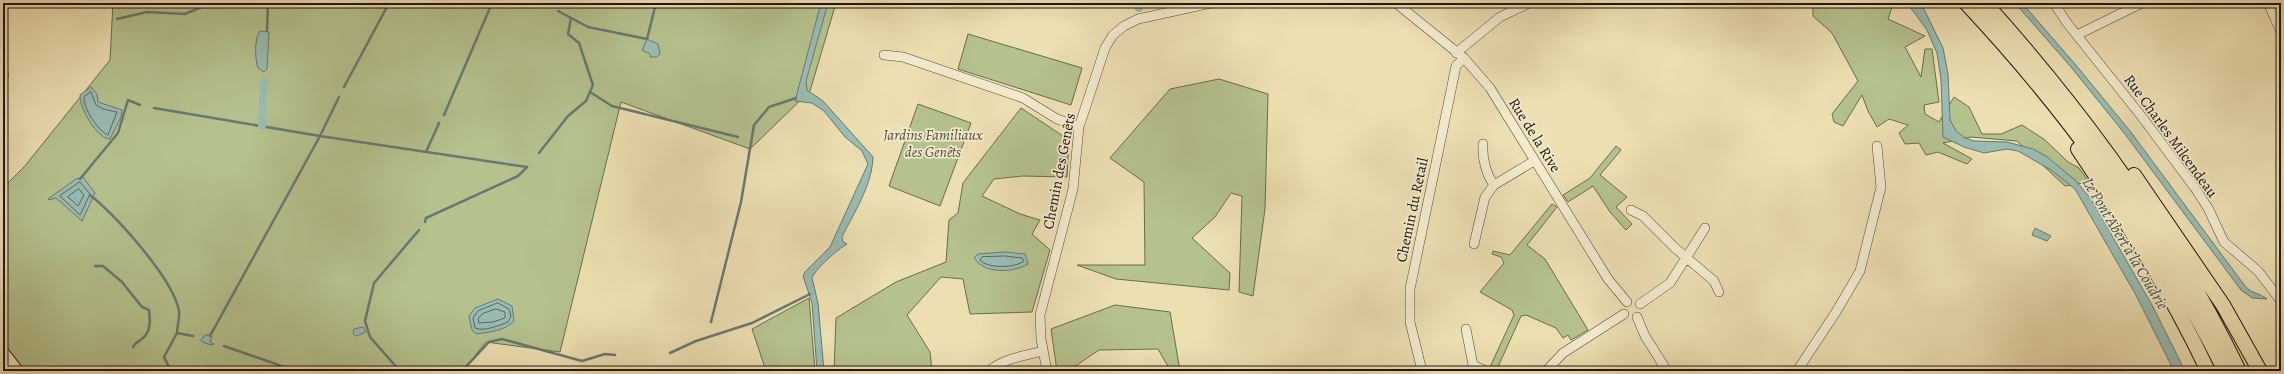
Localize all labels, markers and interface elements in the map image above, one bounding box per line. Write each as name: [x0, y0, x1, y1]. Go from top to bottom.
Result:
street label: Rue Charles Milcendeau: [2120, 70, 2223, 202]
street label: Rue de la Rive: [1504, 94, 1566, 176]
street label: Chemin des Genêts: [1038, 111, 1080, 231]
park label: Jardins Familiaux des Genêts: [882, 125, 984, 162]
street label: Chemin du Retail: [1391, 156, 1433, 264]
water label: Le Pont Abert à la Coudrie: [2077, 173, 2174, 314]

